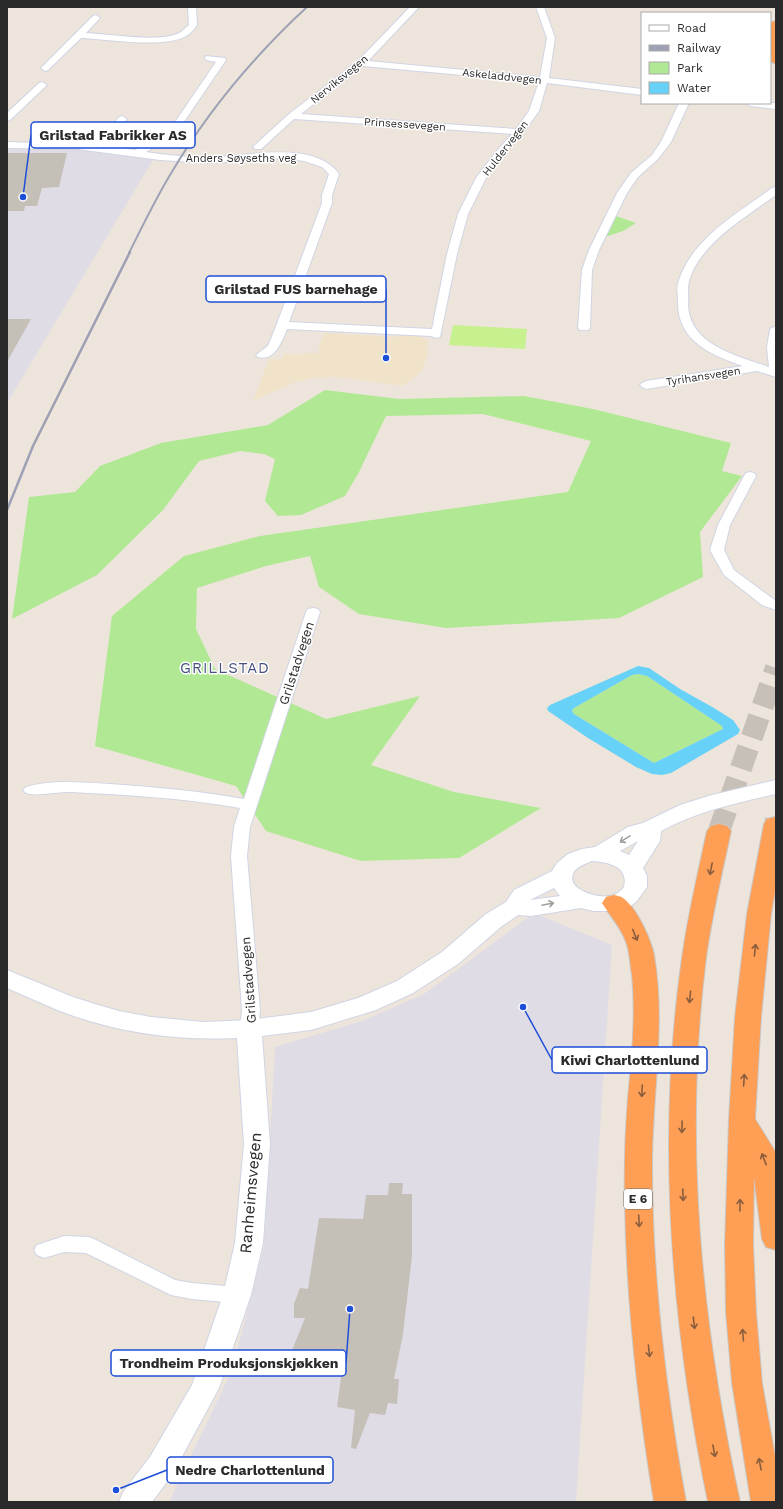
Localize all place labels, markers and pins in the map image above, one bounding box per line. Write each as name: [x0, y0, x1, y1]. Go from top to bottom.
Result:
callout: Grilstad Fabrikker AS: [31, 122, 195, 148]
callout: Grilstad FUS barnehage: [206, 276, 386, 302]
callout: Kiwi Charlottenlund: [552, 1047, 707, 1073]
callout: Trondheim Produksjonskjøkken: [111, 1350, 346, 1376]
callout: Nedre Charlottenlund: [167, 1457, 333, 1483]

